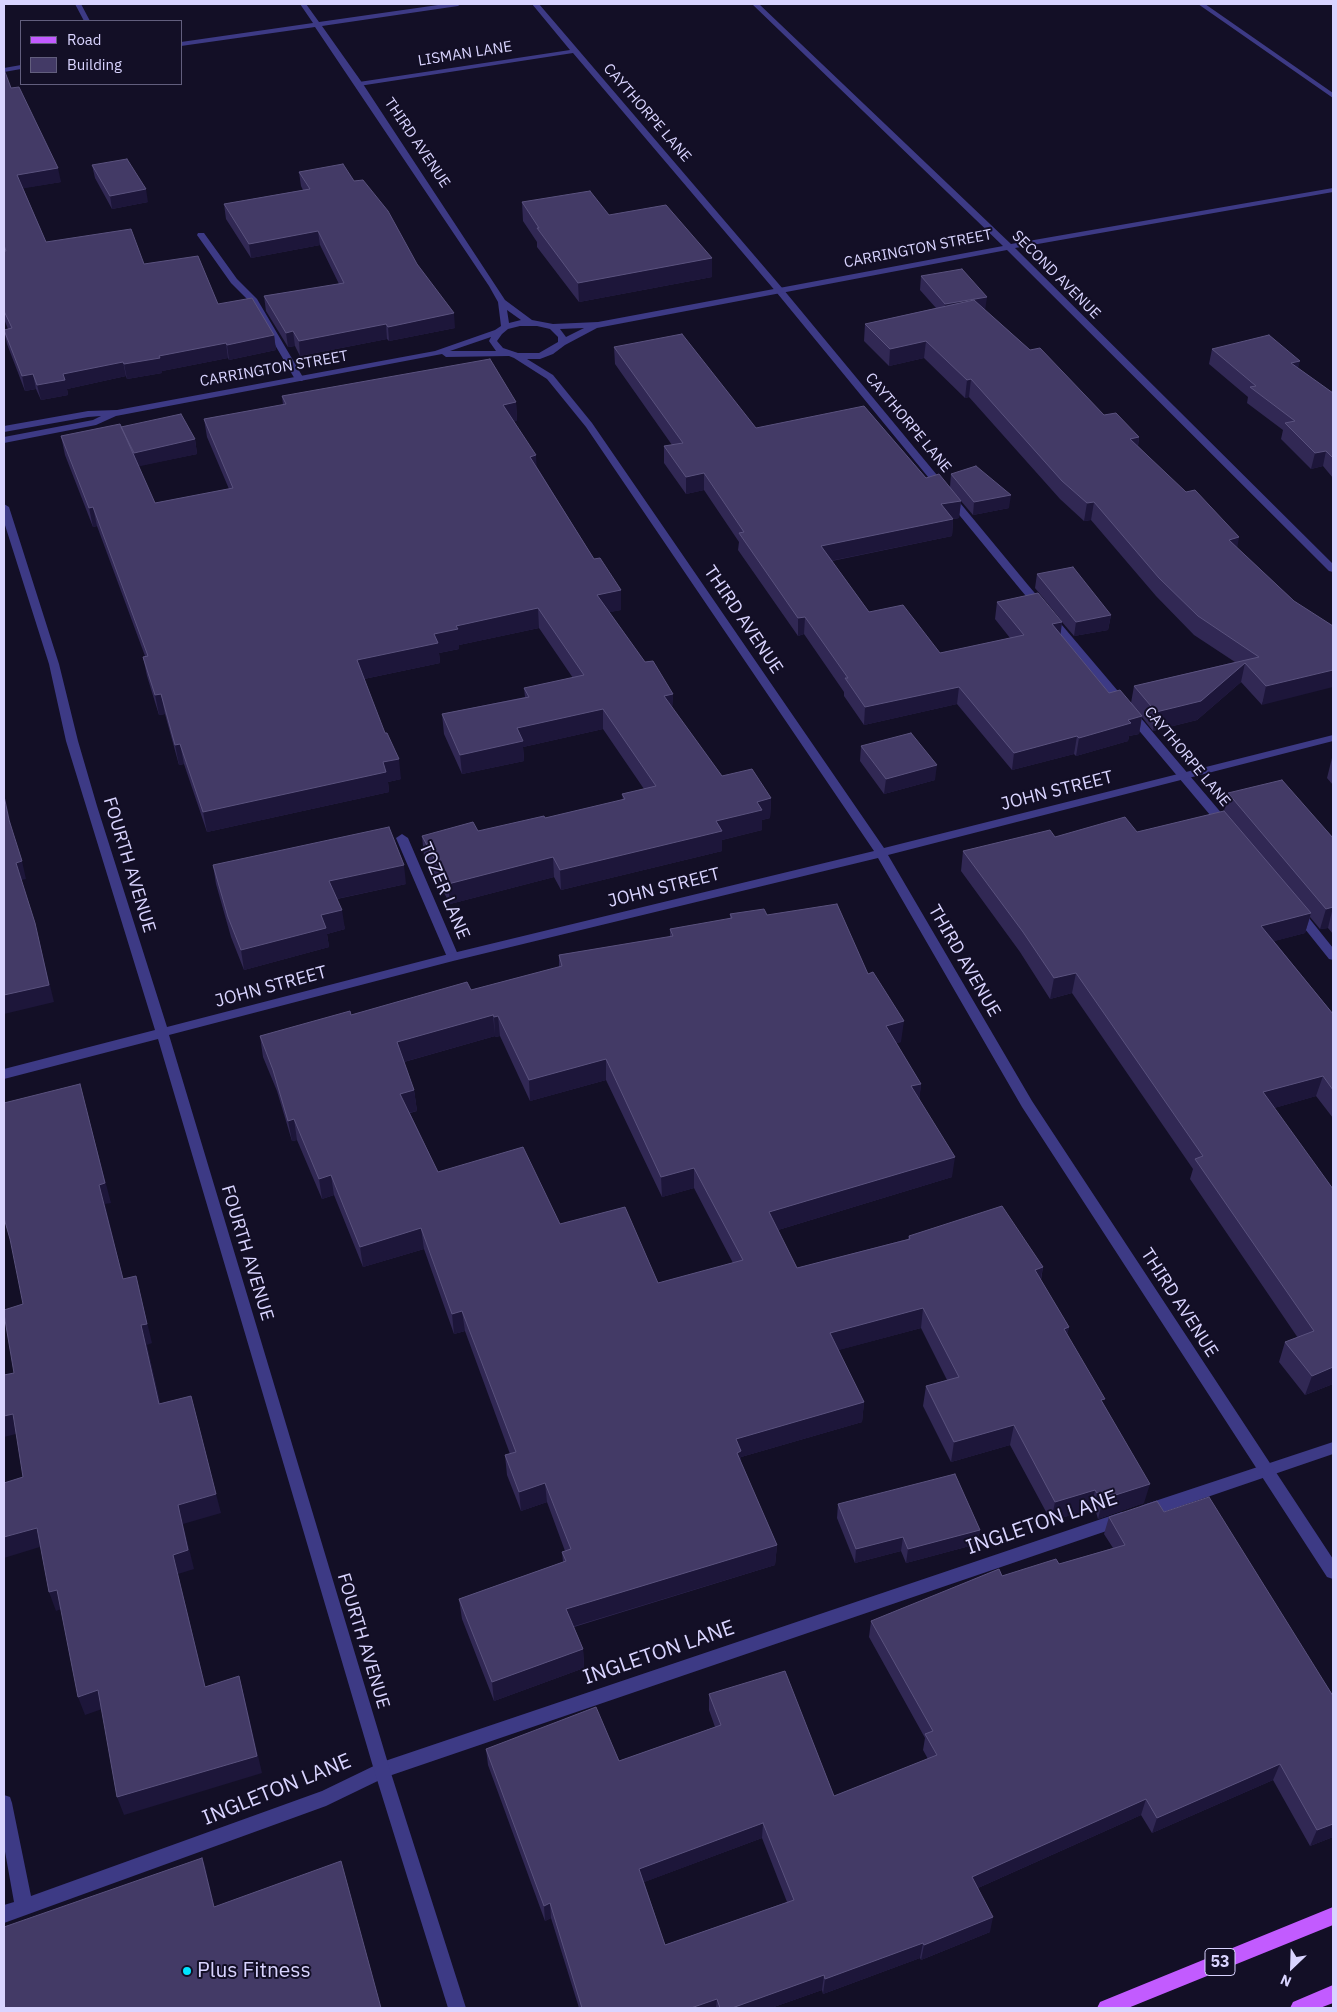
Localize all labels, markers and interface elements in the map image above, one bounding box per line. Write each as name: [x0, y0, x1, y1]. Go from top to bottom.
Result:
legend: [20, 20, 182, 85]
text: Road: [67, 30, 102, 49]
street label: LISMAN LANE: [417, 38, 513, 70]
text: Building: [67, 55, 122, 74]
street label: CAYTHORPE LANE: [599, 60, 695, 166]
street label: THIRD AVENUE: [380, 95, 454, 191]
street label: CARRINGTON STREET: [842, 226, 994, 272]
street label: SECOND AVENUE: [1008, 227, 1104, 323]
street label: CARRINGTON STREET: [198, 347, 350, 391]
street label: CAYTHORPE LANE: [861, 369, 955, 477]
street label: THIRD AVENUE: [699, 562, 787, 678]
street label: CAYTHORPE LANE: [1140, 703, 1234, 811]
street label: JOHN STREET: [999, 767, 1115, 815]
street label: FOURTH AVENUE: [98, 795, 160, 935]
street label: TOZER LANE: [414, 839, 474, 943]
street label: JOHN STREET: [606, 864, 722, 912]
street label: THIRD AVENUE: [923, 901, 1005, 1021]
street label: JOHN STREET: [213, 962, 329, 1012]
street label: FOURTH AVENUE: [216, 1183, 278, 1323]
street label: THIRD AVENUE: [1136, 1244, 1222, 1362]
street label: INGLETON LANE: [963, 1485, 1121, 1561]
street label: FOURTH AVENUE: [332, 1571, 394, 1711]
street label: INGLETON LANE: [580, 1615, 738, 1691]
street label: INGLETON LANE: [199, 1749, 355, 1831]
north arrow: [1267, 1942, 1317, 1992]
road number: 53: [1205, 1948, 1235, 1975]
place label: Plus Fitness: [197, 1958, 311, 1984]
marker: Plus Fitness: [181, 1965, 193, 1977]
text: N: [1278, 1970, 1294, 1991]

